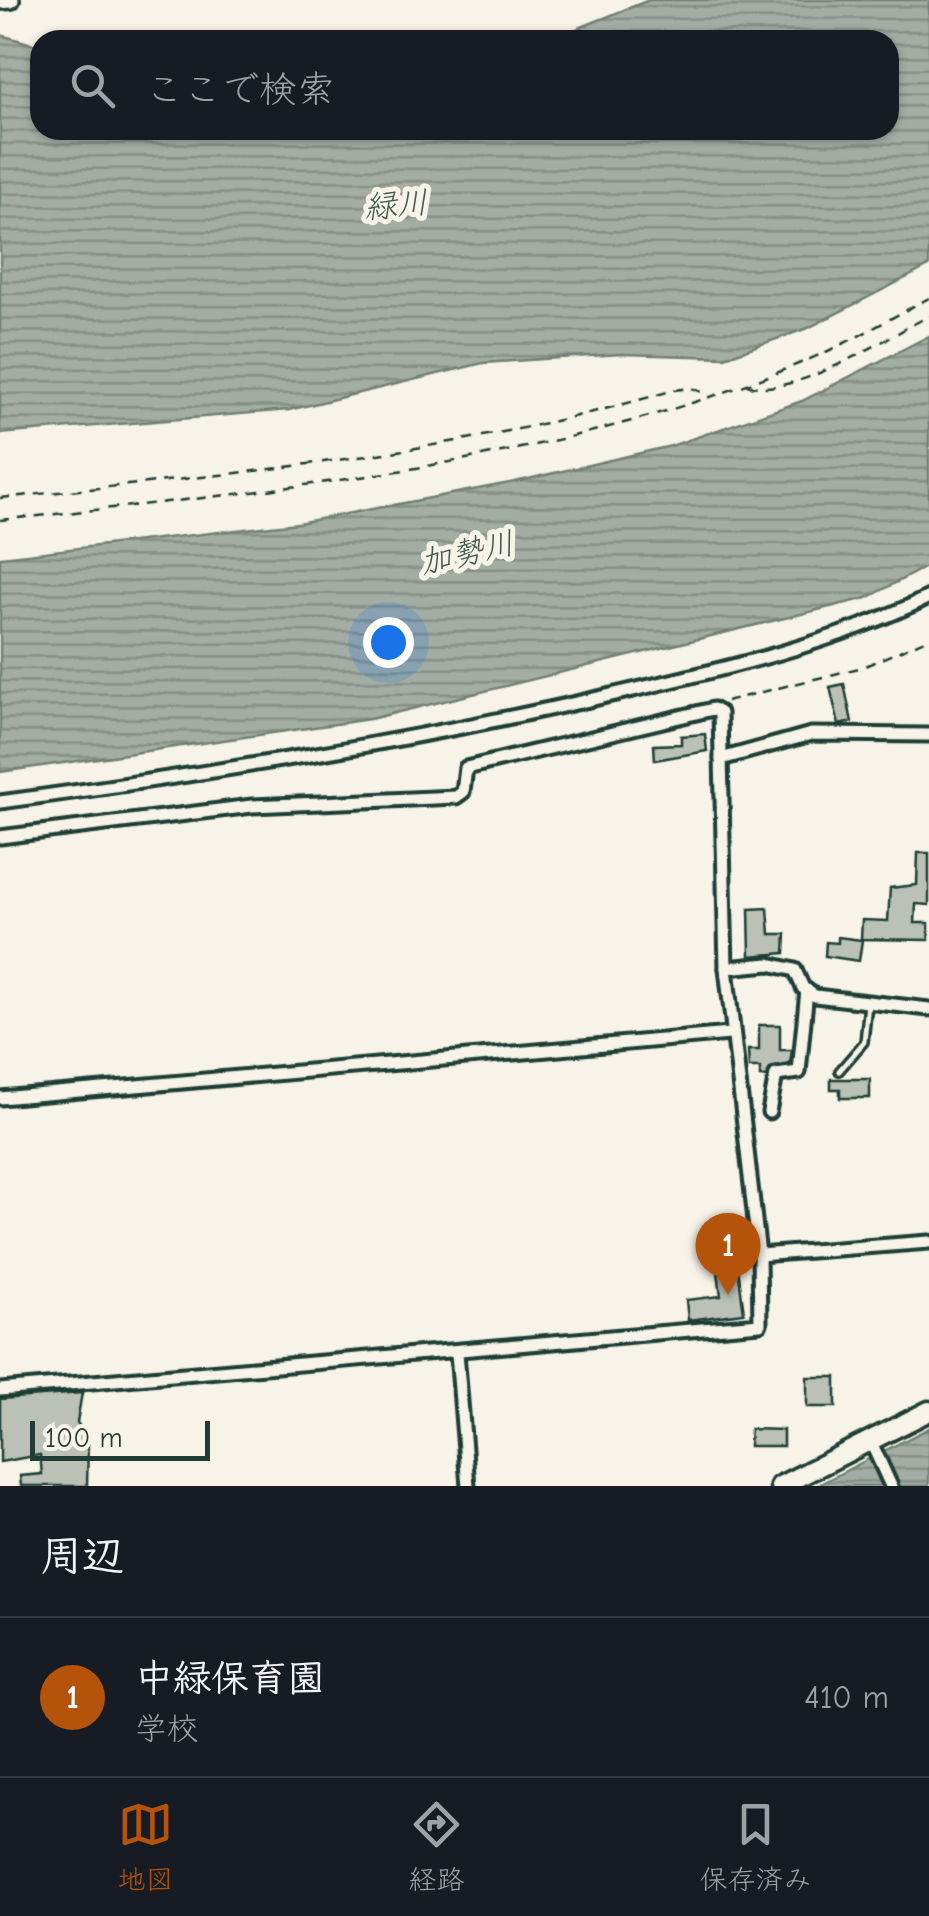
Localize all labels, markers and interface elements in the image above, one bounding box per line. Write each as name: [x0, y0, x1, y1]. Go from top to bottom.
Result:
search box: [30, 30, 899, 140]
icon: search: [65, 58, 120, 113]
text: ここで検索: [145, 68, 335, 112]
water label: 緑川: [363, 184, 429, 226]
water label: 加勢川: [416, 524, 518, 582]
your location: [363, 617, 414, 668]
pin: 1: [696, 1212, 760, 1295]
scale bar: [30, 1416, 210, 1460]
text: 100 m: [45, 1422, 123, 1454]
text: 周辺: [40, 1532, 124, 1581]
text: 中緑保育園: [135, 1657, 325, 1701]
text: 1: [66, 1679, 79, 1716]
text: 410 m: [804, 1679, 889, 1716]
text: 学校: [135, 1710, 199, 1747]
tab: 地図: [117, 1797, 174, 1897]
tab: 経路: [408, 1797, 465, 1897]
tab: 保存済み: [699, 1797, 812, 1897]

